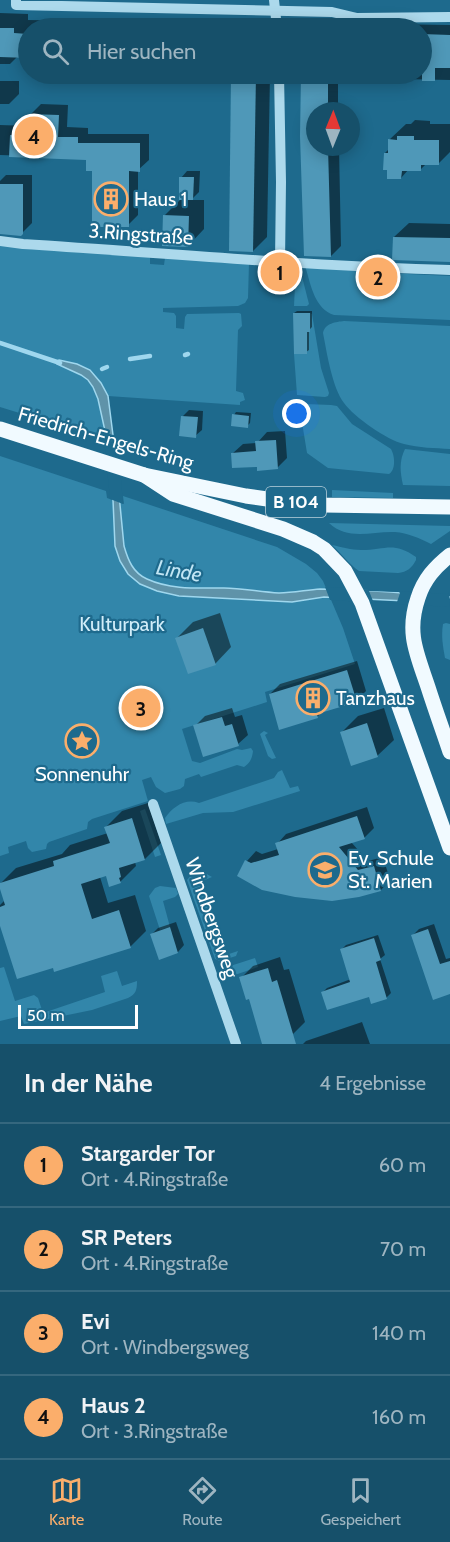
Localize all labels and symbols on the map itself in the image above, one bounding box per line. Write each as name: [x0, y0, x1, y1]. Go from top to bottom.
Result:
north arrow: [306, 102, 360, 156]
pin: 4: [15, 114, 54, 158]
building icon: Haus 1: [93, 181, 129, 217]
place label: Haus 1: [134, 187, 187, 211]
street label: 3.Ringstraße: [88, 218, 194, 250]
pin: 1: [260, 250, 300, 294]
pin: 2: [358, 254, 398, 300]
your location: [282, 399, 311, 428]
street label: Friedrich-Engels-Ring: [15, 401, 198, 475]
road number: B 104: [266, 487, 326, 517]
water label: Linde: [154, 554, 204, 587]
park label: Kulturpark: [79, 612, 165, 636]
building icon: Tanzhaus: [295, 680, 331, 716]
pin: 3: [122, 686, 160, 730]
place label: Tanzhaus: [336, 686, 415, 710]
place icon: Sonnenuhr: [64, 723, 100, 759]
place label: Sonnenuhr: [35, 762, 130, 786]
place label: Ev. Schule St. Marien: [348, 846, 434, 893]
school or university icon: Ev. Schule St. Marien: [307, 852, 343, 888]
street label: Windbergsweg: [180, 855, 244, 982]
scale bar: [18, 1002, 138, 1030]

